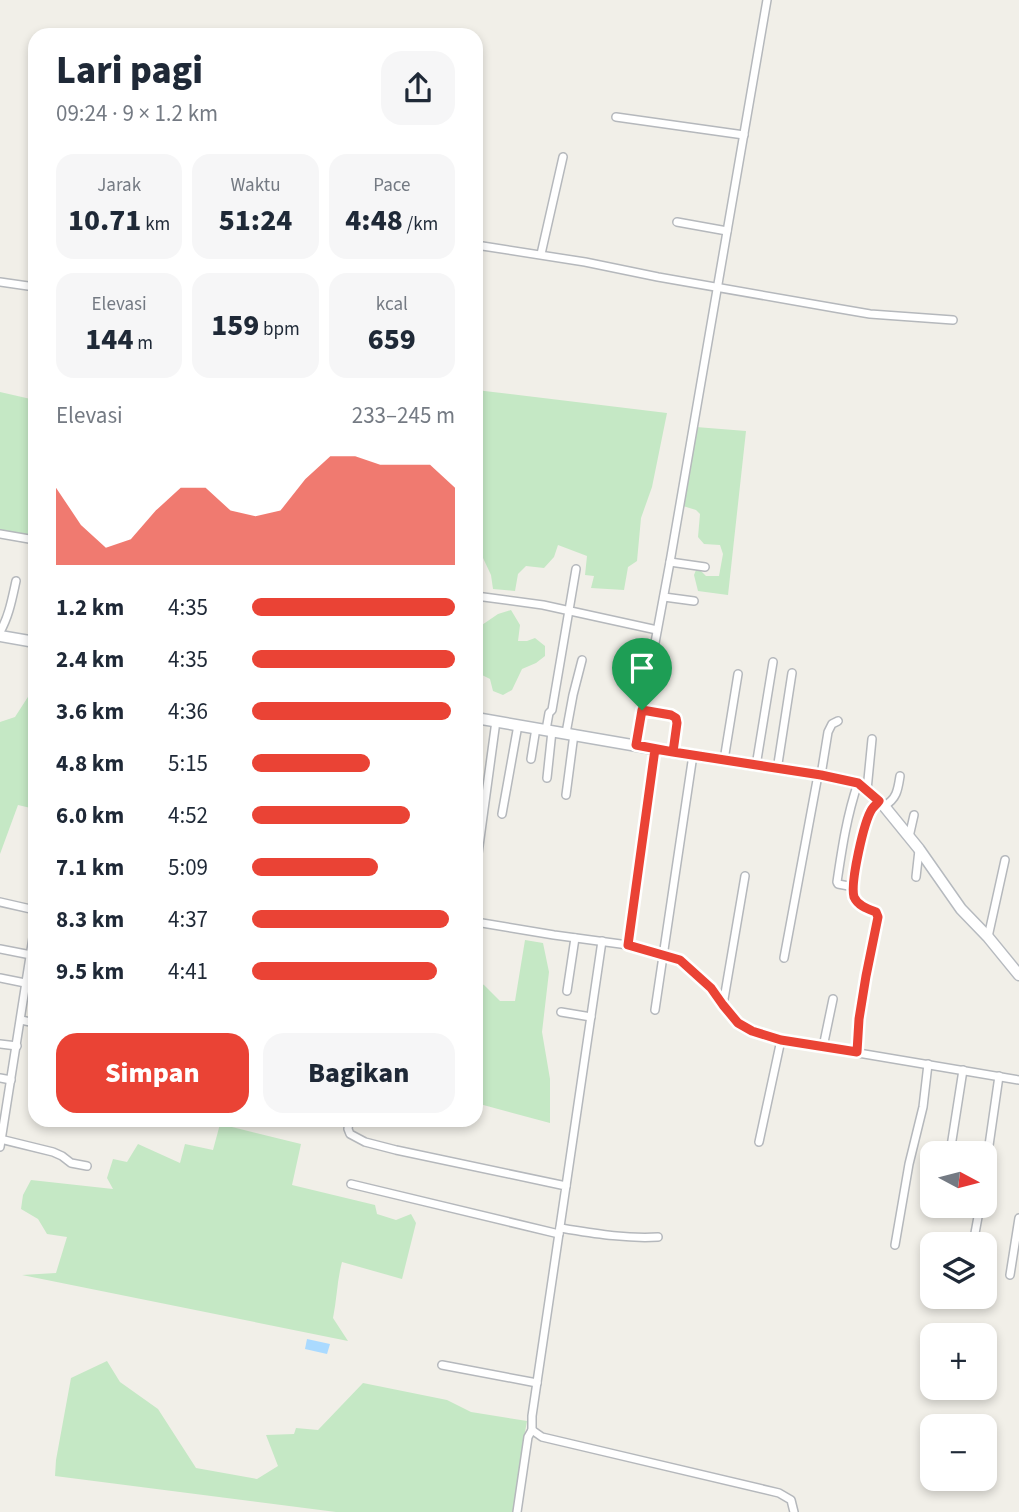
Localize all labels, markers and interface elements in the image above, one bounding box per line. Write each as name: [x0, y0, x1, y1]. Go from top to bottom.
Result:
text: Lari pagi: [56, 44, 203, 98]
button: share: [381, 51, 455, 125]
text: 09:24 · 9 × 1.2 km: [56, 97, 218, 130]
text: Jarak: [97, 172, 141, 199]
text: Waktu: [231, 172, 280, 199]
text: Pace: [373, 172, 410, 199]
text: 10.71: [68, 199, 141, 242]
text: 51:24: [219, 199, 292, 242]
text: 4:48: [345, 199, 403, 242]
text: km: [141, 211, 170, 238]
text: /km: [403, 211, 438, 238]
text: Elevasi: [92, 291, 147, 318]
text: kcal: [376, 291, 408, 318]
text: 159: [211, 304, 259, 347]
text: bpm: [259, 316, 300, 343]
text: 144: [85, 318, 133, 361]
text: 659: [368, 318, 416, 361]
text: m: [133, 330, 153, 357]
text: Elevasi: [56, 399, 123, 432]
text: 233–245 m: [352, 399, 455, 432]
text: 1.2 km: [56, 591, 124, 624]
text: 4:35: [168, 591, 208, 624]
pin: [612, 638, 672, 710]
text: 2.4 km: [56, 643, 124, 676]
text: 4:35: [168, 643, 208, 676]
icon: arrive: [623, 649, 661, 687]
text: 3.6 km: [56, 695, 124, 728]
text: 4:36: [168, 695, 208, 728]
text: 4.8 km: [56, 747, 124, 780]
text: 5:15: [168, 747, 208, 780]
text: 6.0 km: [56, 799, 124, 832]
text: 4:52: [168, 799, 208, 832]
text: 7.1 km: [56, 851, 124, 884]
text: 5:09: [168, 851, 208, 884]
text: 8.3 km: [56, 903, 124, 936]
text: 4:37: [168, 903, 208, 936]
text: 9.5 km: [56, 955, 124, 988]
text: 4:41: [168, 955, 208, 988]
button: Simpan: [56, 1033, 249, 1113]
button: Bagikan: [263, 1033, 455, 1113]
north arrow: [920, 1141, 998, 1218]
map controls: [920, 1141, 997, 1491]
button: layers: [920, 1232, 997, 1309]
button: +: [920, 1323, 997, 1400]
button: −: [920, 1414, 997, 1491]

